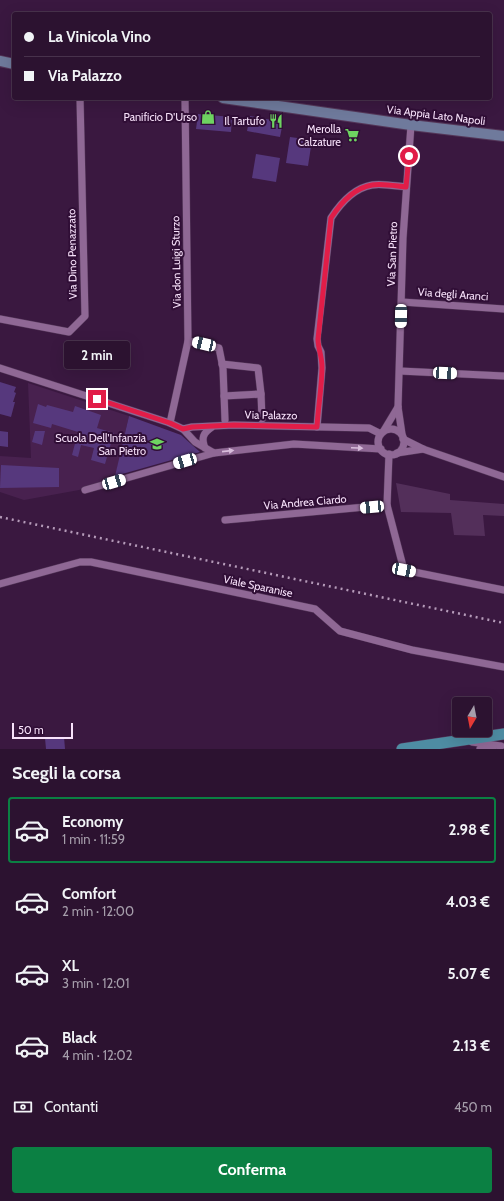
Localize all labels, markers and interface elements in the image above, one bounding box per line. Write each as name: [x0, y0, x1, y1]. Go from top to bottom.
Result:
text: La Vinicola Vino: [48, 28, 151, 46]
text: Via Palazzo: [48, 67, 122, 85]
street label: Via Appia Lato Napoli: [386, 102, 486, 128]
shop icon: Panificio D'Urso: [200, 109, 216, 125]
place label: Panificio D'Urso: [124, 110, 197, 124]
restaurant icon: Il Tartufo: [268, 113, 284, 129]
place label: Il Tartufo: [224, 114, 265, 128]
place label: Merolla Calzature: [298, 122, 342, 149]
supermarket icon: Merolla Calzature: [344, 127, 360, 143]
route start: [400, 147, 418, 165]
street label: Via Dino Penazzato: [64, 209, 80, 299]
street label: Via don Luigi Sturzo: [168, 216, 184, 308]
street label: Via San Pietro: [384, 221, 400, 287]
street label: Via degli Aranci: [417, 285, 489, 303]
car: [395, 304, 407, 328]
car: [191, 335, 217, 353]
callout: 2 min: [64, 341, 130, 369]
text: 2 min: [81, 347, 113, 363]
car: [433, 366, 457, 380]
route end: [88, 390, 106, 408]
street label: Via Palazzo: [244, 408, 298, 422]
place label: Scuola Dell'Infanzia San Pietro: [55, 431, 147, 458]
school or university icon: Scuola Dell'Infanzia San Pietro: [149, 436, 165, 452]
one-way arrow: [351, 444, 364, 451]
one-way arrow: [222, 448, 234, 454]
car: [172, 452, 198, 470]
car: [101, 473, 127, 491]
street label: Via Andrea Ciardo: [263, 491, 347, 513]
car: [360, 500, 384, 514]
car: [391, 562, 417, 578]
street label: Viale Sparanise: [222, 572, 294, 600]
north arrow: [452, 697, 492, 737]
map controls: [452, 697, 492, 737]
scale bar: [12, 721, 73, 740]
text: 50 m: [18, 723, 44, 737]
text: Scegli la corsa: [12, 762, 121, 784]
icon: car: [14, 812, 50, 848]
text: Economy: [62, 813, 123, 831]
text: 2.98 €: [448, 821, 490, 839]
text: 1 min · 11:59: [62, 831, 125, 847]
icon: car: [14, 884, 50, 920]
text: Comfort: [62, 885, 116, 903]
text: 4.03 €: [446, 893, 490, 911]
text: 2 min · 12:00: [62, 903, 134, 919]
icon: car: [14, 956, 50, 992]
text: XL: [62, 957, 79, 975]
text: 5.07 €: [448, 965, 490, 983]
text: 3 min · 12:01: [62, 975, 129, 991]
icon: car: [14, 1028, 50, 1064]
text: Black: [62, 1029, 97, 1047]
text: 2.13 €: [452, 1037, 490, 1055]
text: 4 min · 12:02: [62, 1047, 132, 1063]
icon: cash: [12, 1096, 34, 1118]
text: Contanti: [44, 1098, 98, 1116]
text: 450 m: [454, 1099, 492, 1115]
button: Conferma: [12, 1147, 492, 1193]

